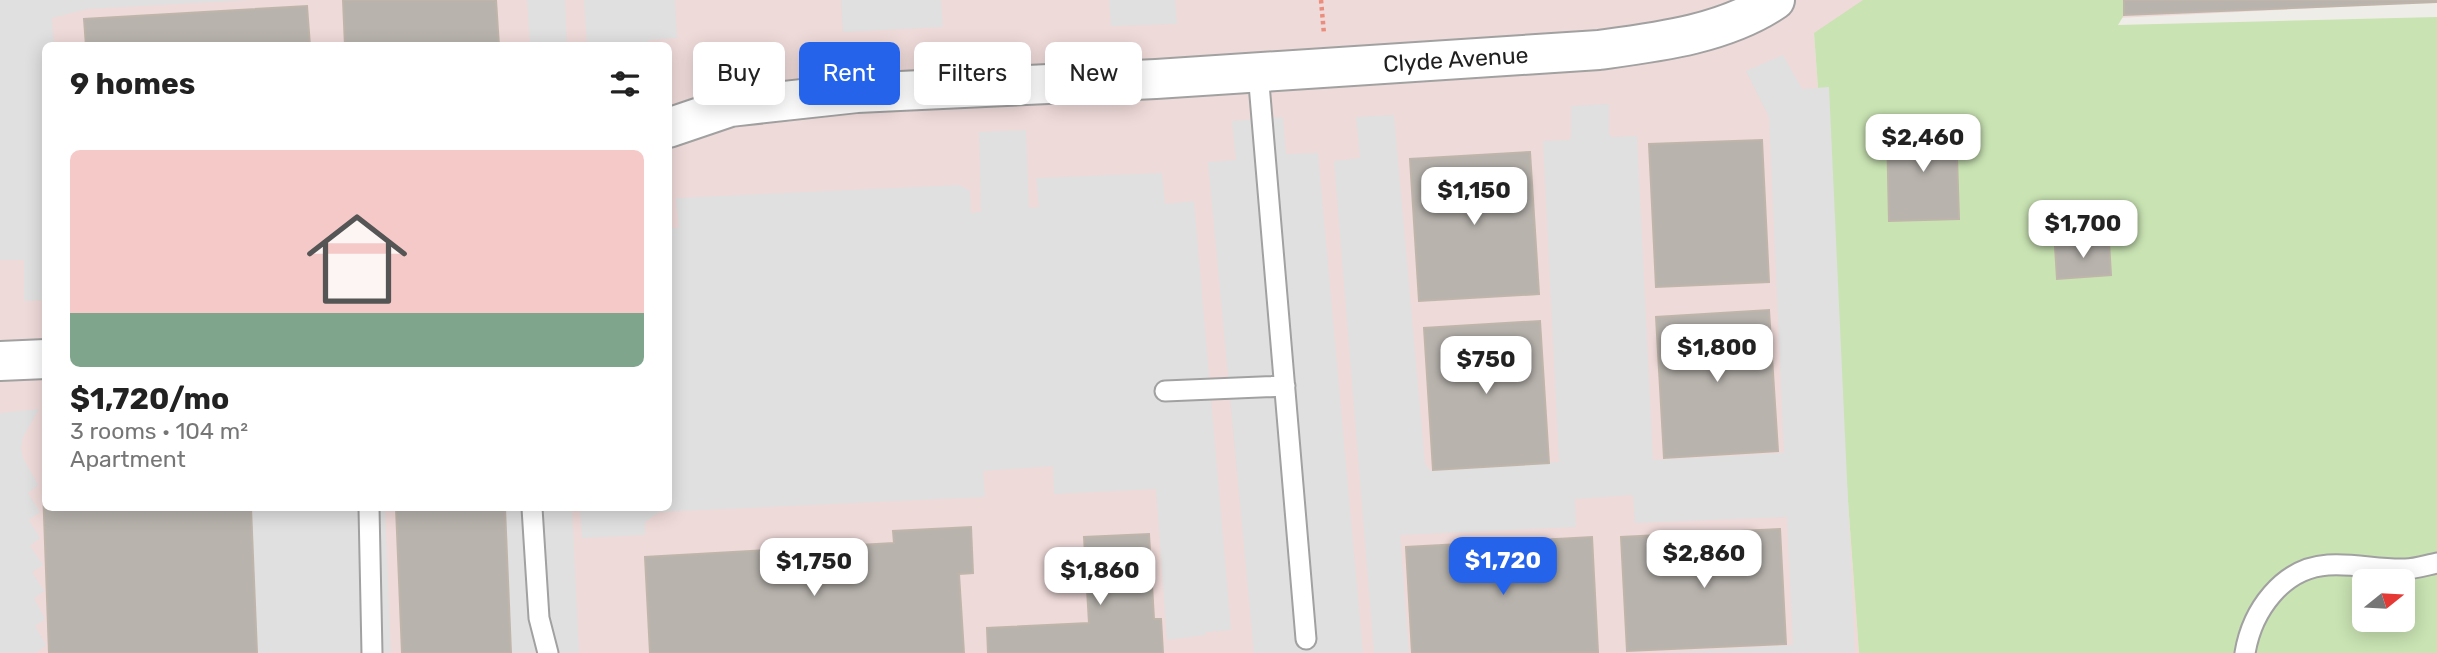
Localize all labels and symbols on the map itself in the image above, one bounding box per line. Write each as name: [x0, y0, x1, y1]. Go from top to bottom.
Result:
street label: Clyde Avenue: [1382, 41, 1529, 78]
pin: $2,460: [1866, 114, 1980, 174]
pin: $1,150: [1417, 168, 1531, 227]
pin: $1,700: [2026, 201, 2140, 260]
pin: $1,800: [1660, 324, 1774, 384]
pin: $750: [1445, 336, 1527, 396]
pin: $2,860: [1647, 530, 1761, 590]
pin: $1,750: [757, 538, 871, 598]
pin: $1,720: [1446, 538, 1560, 597]
pin: $1,860: [1043, 548, 1157, 607]
north arrow: [2352, 569, 2415, 632]

